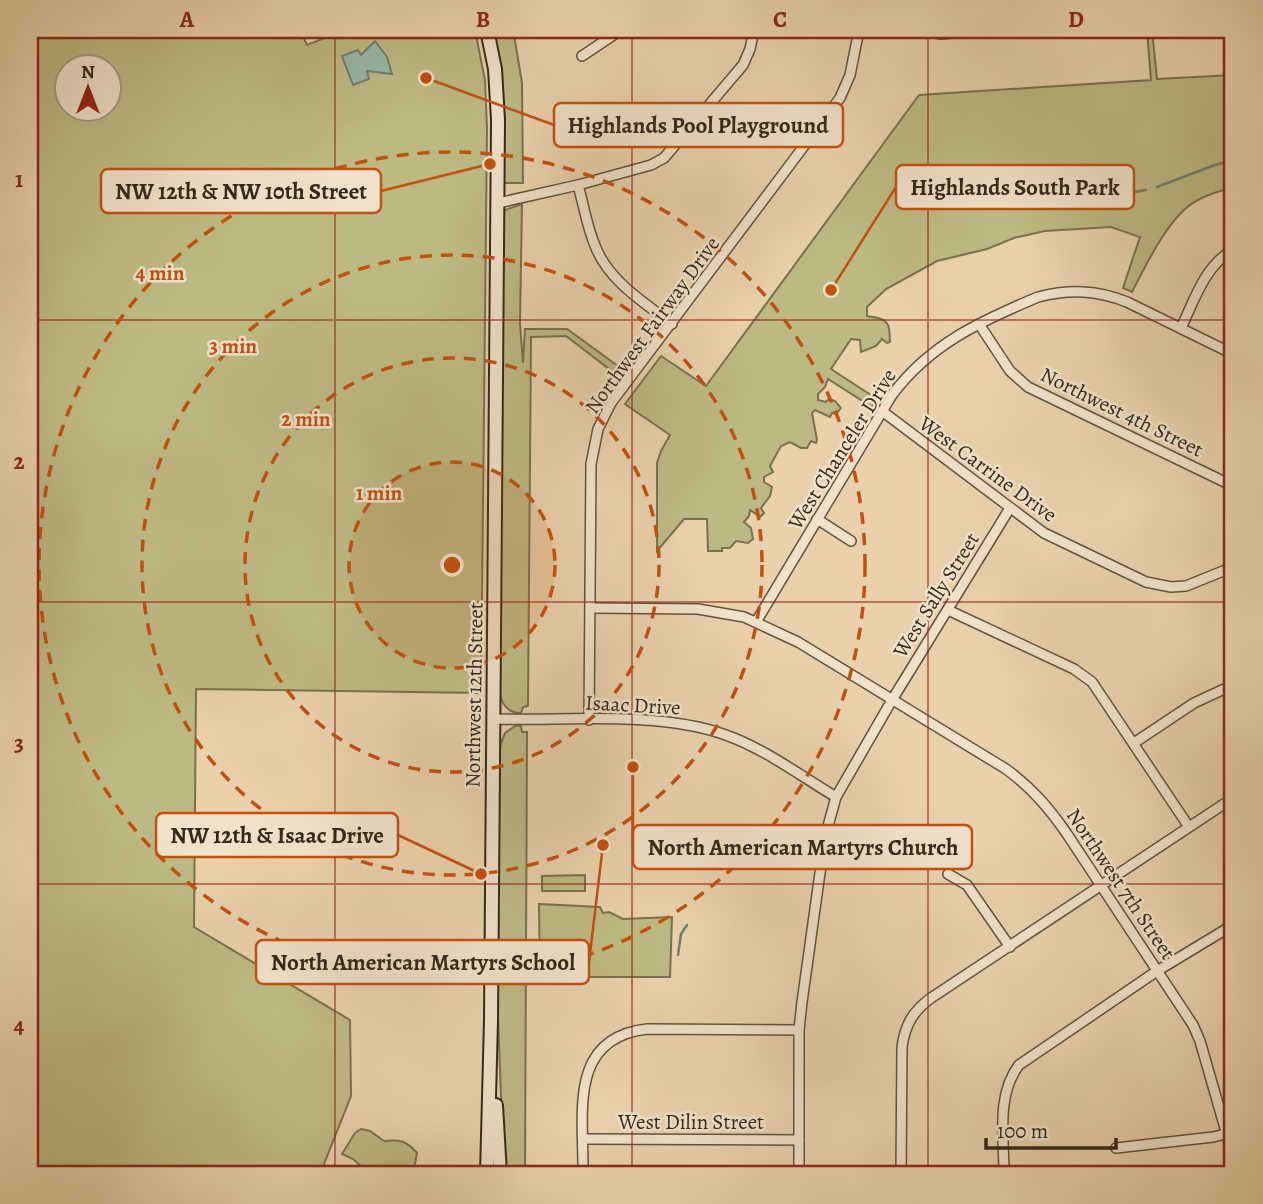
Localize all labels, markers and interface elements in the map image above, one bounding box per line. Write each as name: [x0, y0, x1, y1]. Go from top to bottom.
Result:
text: A: [179, 4, 195, 35]
text: B: [476, 4, 490, 35]
text: C: [773, 4, 787, 35]
text: D: [1068, 4, 1084, 35]
north arrow: [52, 52, 122, 122]
text: N: [81, 59, 95, 85]
callout: Highlands Pool Playground: [554, 103, 843, 147]
text: Highlands Pool Playground: [567, 110, 829, 141]
text: 1: [15, 164, 23, 195]
callout: Highlands South Park: [896, 165, 1134, 209]
callout: NW 12th & NW 10th Street: [101, 169, 381, 213]
text: Highlands South Park: [910, 172, 1120, 203]
text: NW 12th & NW 10th Street: [115, 176, 367, 207]
street label: Northwest Fairway Drive: [578, 231, 726, 419]
text: 4 min: [135, 259, 185, 287]
text: 3 min: [209, 332, 257, 360]
street label: Northwest 4th Street: [1036, 360, 1208, 464]
street label: West Chanceler Drive: [781, 363, 903, 535]
text: 2 min: [281, 405, 331, 433]
street label: West Carrine Drive: [913, 409, 1063, 529]
text: 2: [13, 446, 25, 477]
text: 1 min: [356, 479, 403, 507]
street label: West Sally Street: [886, 527, 986, 664]
centre of rings: [440, 553, 464, 577]
street label: Northwest 12th Street: [458, 602, 490, 788]
street label: Isaac Drive: [585, 689, 681, 721]
text: 3: [14, 728, 24, 759]
street label: Northwest 7th Street: [1060, 803, 1182, 965]
callout: NW 12th & Isaac Drive: [156, 813, 398, 857]
text: NW 12th & Isaac Drive: [170, 820, 384, 851]
callout: North American Martyrs Church: [633, 825, 972, 869]
text: North American Martyrs Church: [647, 832, 959, 863]
callout: North American Martyrs School: [256, 940, 589, 984]
text: North American Martyrs School: [271, 947, 575, 978]
text: 4: [14, 1010, 25, 1041]
scale bar: [986, 1106, 1116, 1150]
street label: West Dilin Street: [617, 1108, 764, 1136]
text: 100 m: [997, 1117, 1048, 1145]

